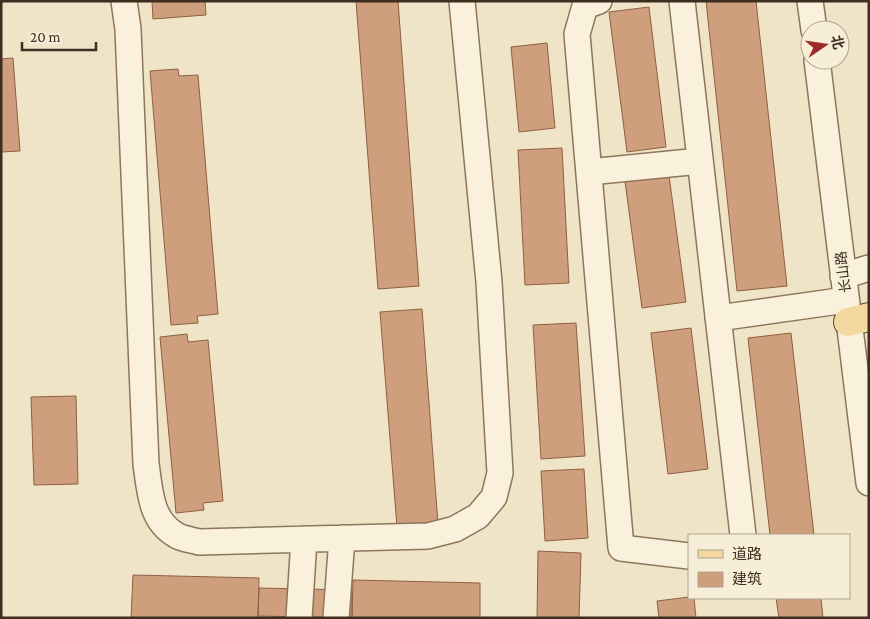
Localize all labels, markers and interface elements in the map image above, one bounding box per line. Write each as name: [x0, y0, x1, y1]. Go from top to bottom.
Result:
scale bar: [22, 20, 96, 52]
north arrow: [800, 20, 850, 70]
text: 20 m: [30, 29, 61, 45]
text: 北: [828, 33, 847, 51]
street label: 长山路: [833, 250, 853, 294]
legend: [688, 534, 850, 599]
text: 道路: [732, 546, 762, 562]
text: 建筑: [732, 571, 762, 587]

